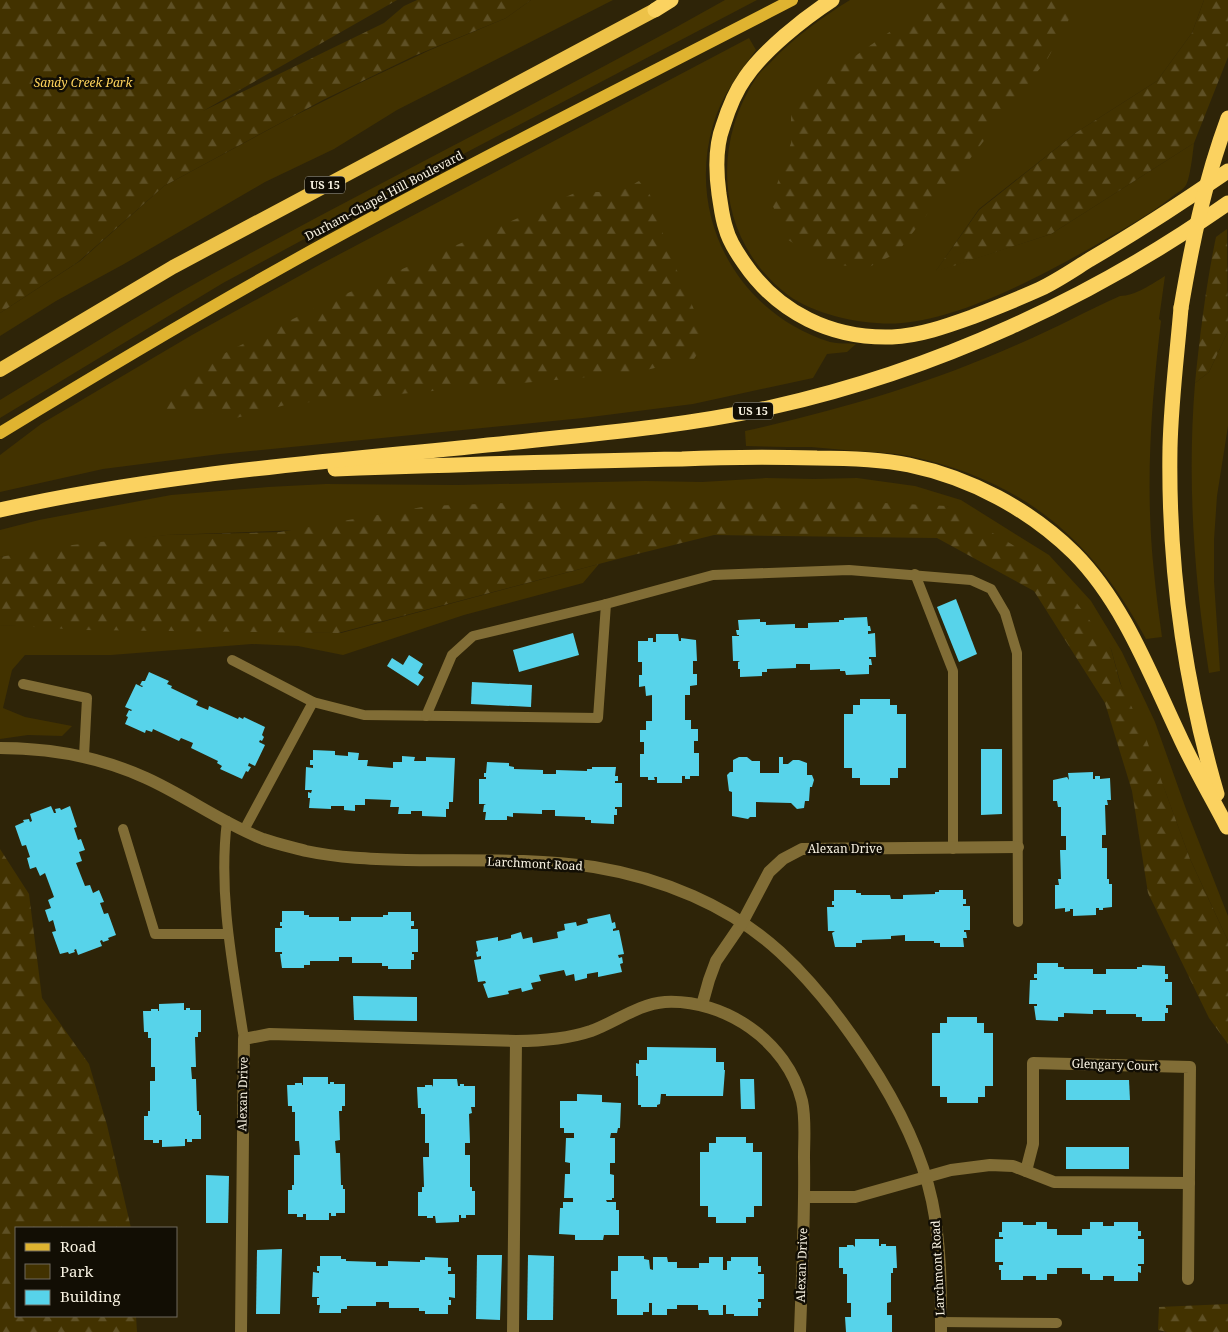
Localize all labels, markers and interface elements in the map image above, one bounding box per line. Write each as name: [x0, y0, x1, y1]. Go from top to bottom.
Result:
park label: Sandy Creek Park: [34, 74, 133, 91]
street label: Durham-Chapel Hill Boulevard: [302, 146, 466, 245]
road number: US 15: [305, 176, 345, 194]
road number: US 15: [733, 402, 773, 420]
street label: Alexan Drive: [808, 840, 882, 857]
street label: Larchmont Road: [487, 853, 584, 875]
street label: Glengary Court: [1071, 1054, 1159, 1075]
street label: Alexan Drive: [233, 1056, 252, 1132]
street label: Larchmont Road: [926, 1219, 948, 1316]
legend: [15, 1227, 178, 1317]
street label: Alexan Drive: [792, 1227, 811, 1303]
text: Road: [60, 1236, 96, 1256]
text: Park: [60, 1261, 94, 1281]
text: Building: [60, 1286, 121, 1306]

